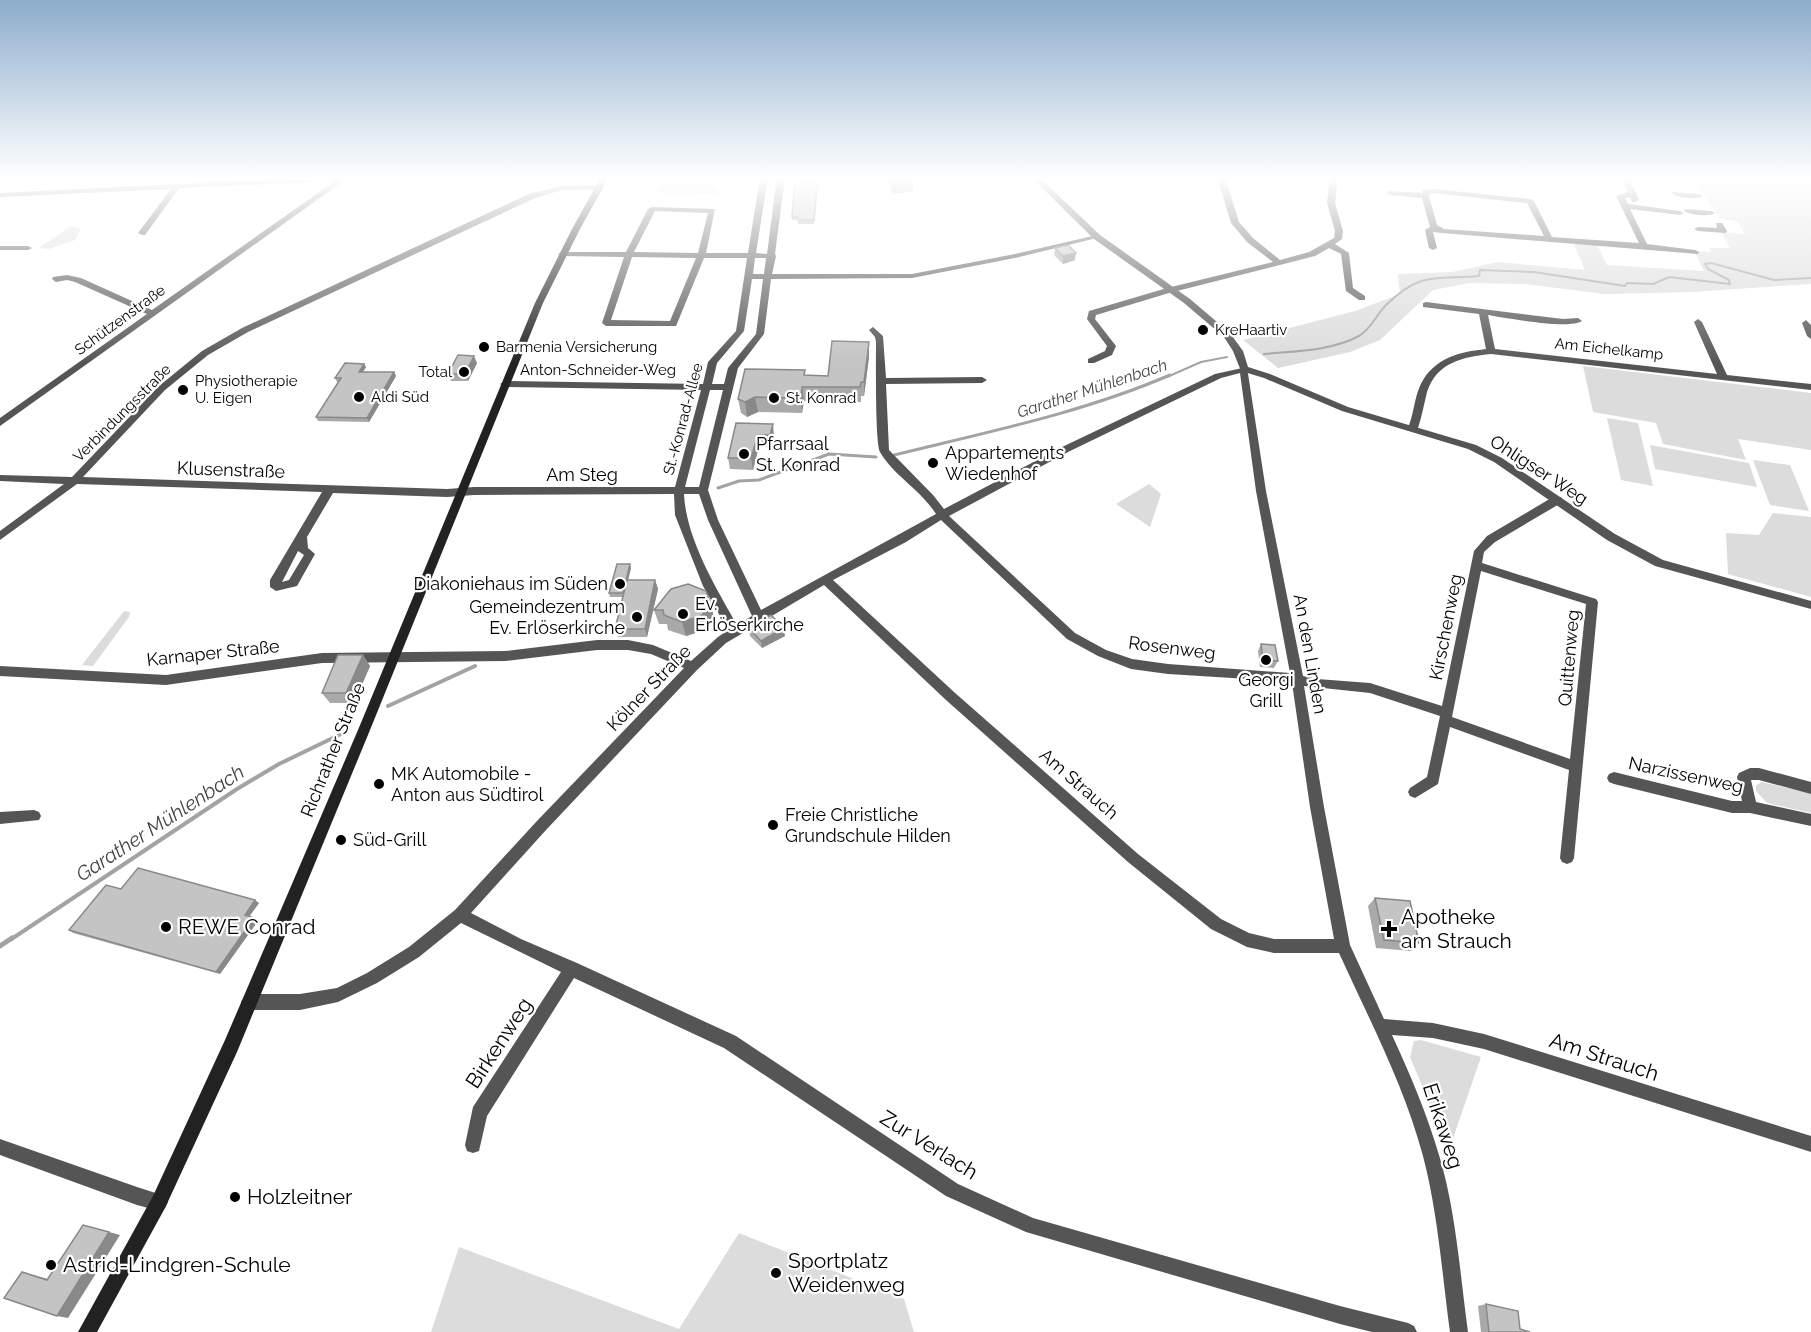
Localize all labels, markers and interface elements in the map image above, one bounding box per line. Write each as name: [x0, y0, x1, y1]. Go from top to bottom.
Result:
street label: Schützenstraße: [71, 281, 169, 359]
place label: KreHaartiv: [1215, 321, 1287, 339]
marker: KreHaartiv: [1196, 323, 1210, 337]
street label: Am Eichelkamp: [1554, 334, 1664, 364]
place label: Barmenia Versicherung: [496, 338, 657, 356]
marker: Barmenia Versicherung: [477, 340, 491, 354]
water label: Garather Mühlenbach: [1015, 355, 1170, 422]
street label: Verbindungsstraße: [69, 360, 175, 466]
street label: Anton-Schneider-Weg: [520, 361, 676, 379]
street label: St.-Konrad-Allee: [659, 361, 707, 477]
place label: Total: [418, 363, 453, 381]
marker: Total: [457, 365, 471, 379]
place label: Physiotherapie U. Eigen: [195, 372, 298, 407]
marker: Physiotherapie U. Eigen: [176, 383, 190, 397]
place label: Aldi Süd: [371, 388, 429, 406]
place label: St. Konrad: [786, 389, 856, 407]
marker: Aldi Süd: [352, 390, 366, 404]
marker: St. Konrad: [767, 391, 781, 405]
street label: Ohligser Weg: [1486, 430, 1592, 509]
place label: Pfarrsaal St. Konrad: [756, 433, 840, 475]
place label: Appartements Wiedenhof: [945, 442, 1064, 484]
marker: Pfarrsaal St. Konrad: [737, 447, 751, 461]
marker: Appartements Wiedenhof: [926, 456, 940, 470]
street label: Klusenstraße: [177, 457, 286, 482]
street label: Am Steg: [546, 464, 618, 485]
street label: Kirschenweg: [1425, 572, 1466, 682]
place label: Diakoniehaus im Süden: [413, 573, 608, 594]
marker: Diakoniehaus im Süden: [613, 577, 627, 591]
street label: An den Linden: [1290, 592, 1331, 715]
place label: Ev. Erlöserkirche: [695, 593, 804, 635]
place label: Gemeindezentrum Ev. Erlöserkirche: [469, 596, 625, 638]
marker: Ev. Erlöserkirche: [676, 607, 690, 621]
street label: Quittenweg: [1554, 609, 1583, 707]
marker: Gemeindezentrum Ev. Erlöserkirche: [630, 610, 644, 624]
street label: Rosenweg: [1127, 632, 1217, 663]
street label: Karnaper Straße: [145, 635, 281, 670]
street label: Kölner Straße: [602, 640, 695, 735]
marker: Georgi Grill: [1259, 653, 1273, 667]
place label: Georgi Grill: [1238, 669, 1294, 711]
street label: Richrather Straße: [296, 679, 369, 820]
street label: Am Strauch: [1036, 744, 1123, 823]
street label: Narzissenweg: [1627, 752, 1745, 797]
water label: Garather Mühlenbach: [71, 760, 249, 886]
place label: MK Automobile - Anton aus Südtirol: [391, 763, 544, 805]
marker: MK Automobile - Anton aus Südtirol: [372, 777, 386, 791]
place label: Freie Christliche Grundschule Hilden: [785, 804, 951, 846]
marker: Freie Christliche Grundschule Hilden: [766, 818, 780, 832]
place label: Süd-Grill: [353, 829, 426, 850]
marker: Süd-Grill: [334, 833, 348, 847]
place label: Apotheke am Strauch: [1401, 904, 1512, 953]
place label: REWE Conrad: [178, 914, 316, 939]
marker: REWE Conrad: [159, 920, 173, 934]
marker: Apotheke am Strauch: [1382, 922, 1396, 936]
street label: Birkenweg: [460, 993, 537, 1093]
street label: Am Strauch: [1546, 1027, 1662, 1086]
street label: Erikaweg: [1418, 1080, 1469, 1172]
street label: Zur Verlach: [876, 1105, 983, 1184]
place label: Holzleitner: [247, 1184, 353, 1209]
marker: Holzleitner: [228, 1190, 242, 1204]
place label: Sportplatz Weidenweg: [788, 1248, 905, 1297]
place label: Astrid-Lindgren-Schule: [63, 1252, 291, 1277]
marker: Astrid-Lindgren-Schule: [44, 1258, 58, 1272]
marker: Sportplatz Weidenweg: [769, 1266, 783, 1280]

